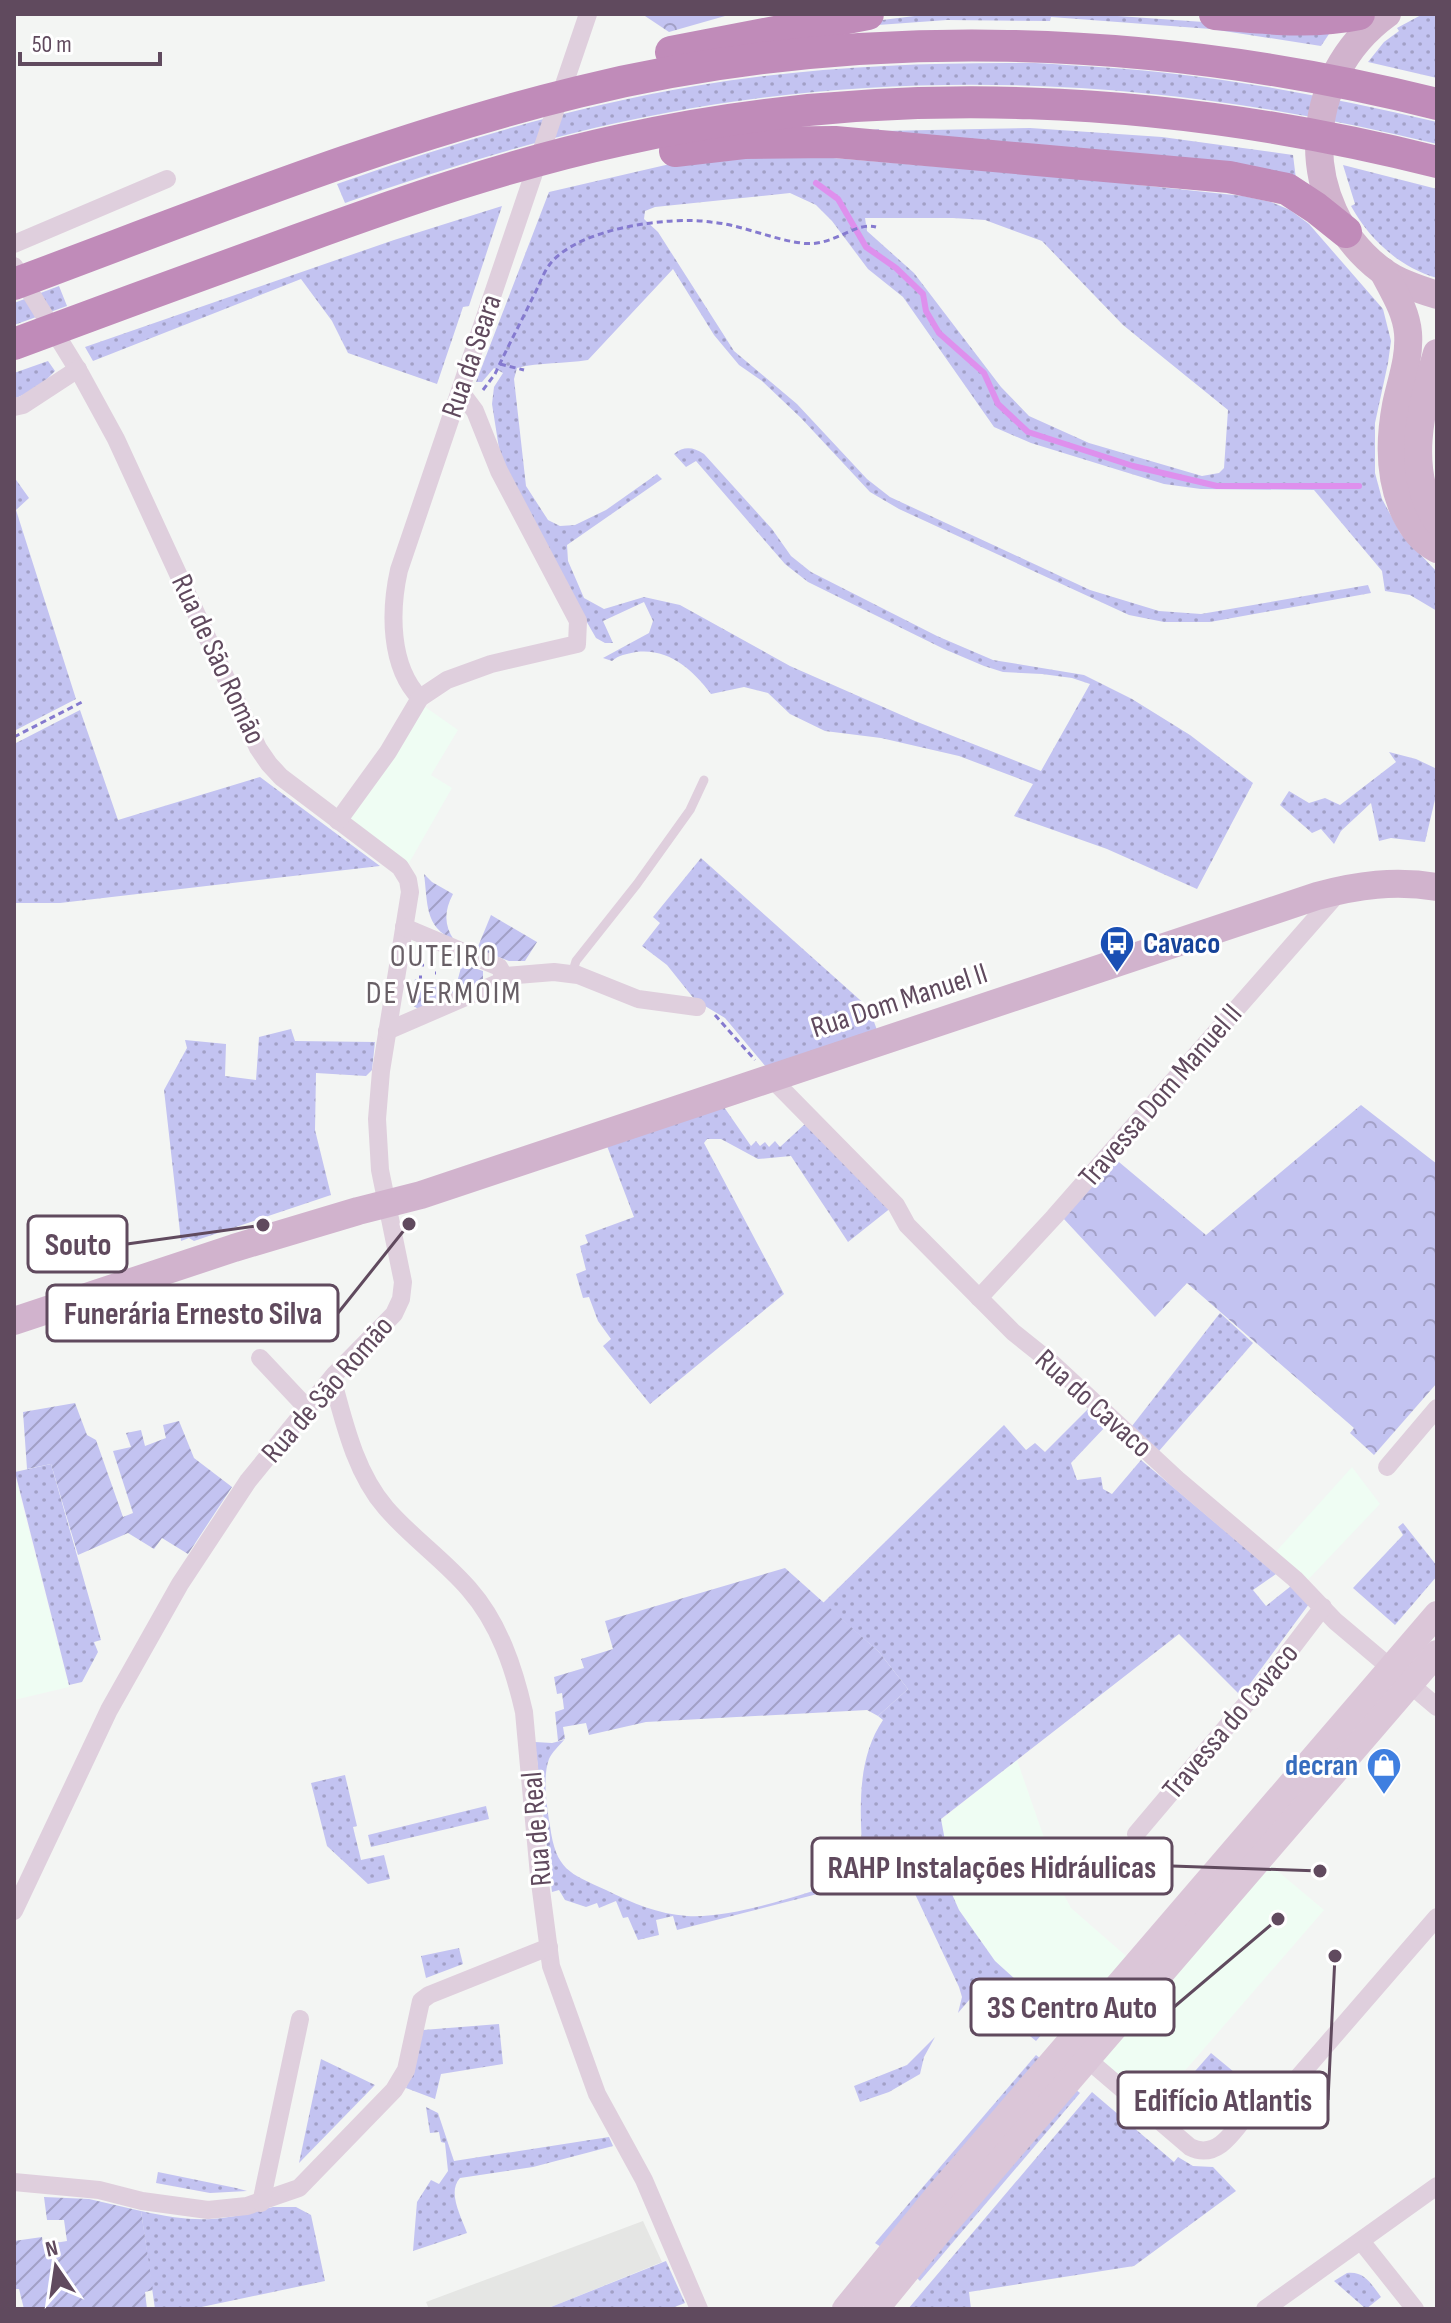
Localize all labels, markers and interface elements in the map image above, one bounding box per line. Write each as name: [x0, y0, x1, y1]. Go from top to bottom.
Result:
scale bar: [20, 16, 160, 66]
text: 50 m: [32, 30, 72, 59]
street label: Rua da Seara: [434, 290, 510, 423]
street label: Rua de São Romão: [163, 569, 273, 750]
bus stop icon: Cavaco: [1098, 924, 1136, 974]
place label: Cavaco: [1143, 926, 1220, 962]
district label: OUTEIRO DE VERMOIM: [366, 937, 522, 1013]
street label: Rua Dom Manuel II: [807, 956, 992, 1046]
street label: Travessa Dom Manuel II: [1071, 997, 1250, 1195]
callout: Souto: [28, 1216, 127, 1272]
text: Souto: [45, 1226, 111, 1265]
callout: Funerária Ernesto Silva: [47, 1285, 338, 1341]
text: Funerária Ernesto Silva: [64, 1295, 322, 1334]
street label: Rua de São Romão: [254, 1309, 401, 1470]
street label: Rua do Cavaco: [1027, 1342, 1159, 1466]
street label: Travessa do Cavaco: [1155, 1636, 1306, 1807]
shop icon: decran: [1365, 1746, 1403, 1796]
place label: decran: [1285, 1748, 1358, 1784]
street label: Rua de Real: [514, 1770, 560, 1888]
callout: RAHP Instalações Hidráulicas: [812, 1838, 1172, 1894]
text: RAHP Instalações Hidráulicas: [828, 1849, 1156, 1888]
callout: 3S Centro Auto: [971, 1979, 1174, 2035]
text: 3S Centro Auto: [987, 1989, 1157, 2028]
callout: Edifício Atlantis: [1118, 2072, 1328, 2128]
text: Edifício Atlantis: [1134, 2082, 1312, 2121]
north arrow: [16, 2227, 96, 2307]
text: N: [43, 2234, 61, 2263]

